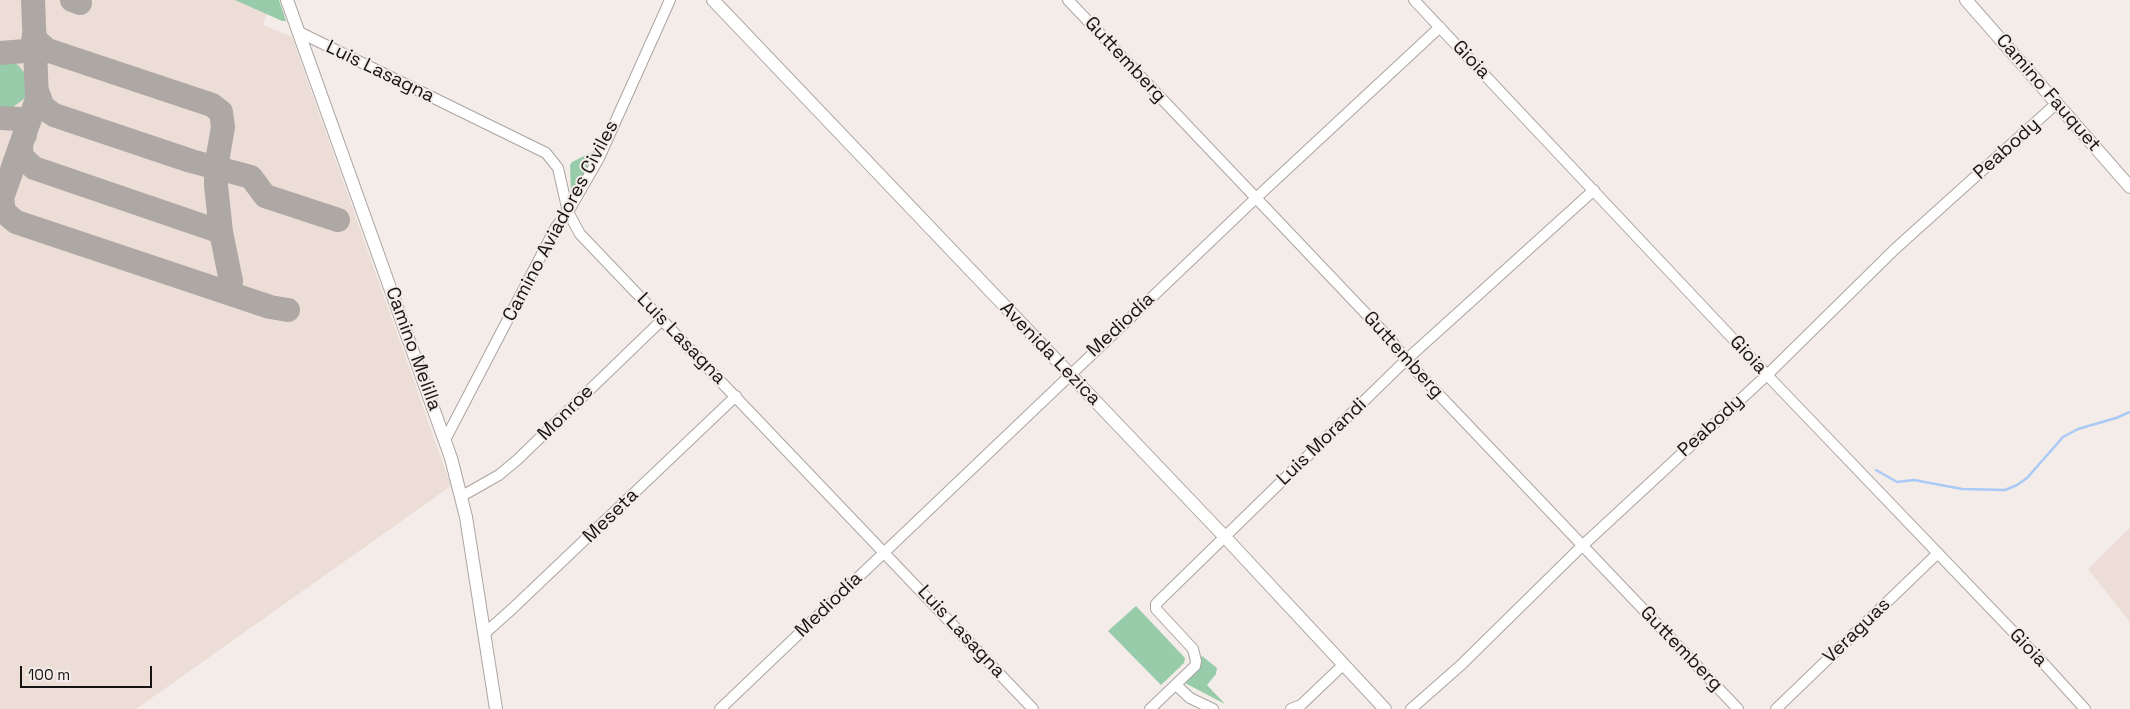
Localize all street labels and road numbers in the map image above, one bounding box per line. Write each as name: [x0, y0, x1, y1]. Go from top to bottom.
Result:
street label: Guttemberg: [1079, 12, 1171, 108]
street label: Camino Fauquet: [1991, 30, 2105, 156]
street label: Luis Lasagna: [322, 36, 438, 108]
street label: Gioia: [1447, 36, 1495, 84]
street label: Peabody: [1969, 113, 2045, 185]
street label: Camino Aviadores Civiles: [498, 117, 624, 325]
street label: Camino Melilla: [380, 284, 446, 414]
street label: Mediodía: [1082, 288, 1160, 362]
street label: Luis Lasagna: [632, 289, 730, 389]
street label: Avenida Lezica: [995, 297, 1105, 411]
street label: Guttemberg: [1358, 307, 1448, 403]
street label: Gioia: [1724, 331, 1772, 379]
street label: Monroe: [533, 380, 599, 446]
street label: Peabody: [1674, 390, 1748, 462]
street label: Luis Morandi: [1272, 394, 1372, 490]
street label: Meseta: [579, 484, 643, 548]
street label: Mediodía: [791, 568, 867, 642]
street label: Luis Lasagna: [912, 581, 1010, 683]
street label: Veraguas: [1819, 593, 1895, 669]
street label: Guttemberg: [1635, 602, 1727, 696]
street label: Gioia: [2004, 624, 2052, 672]

